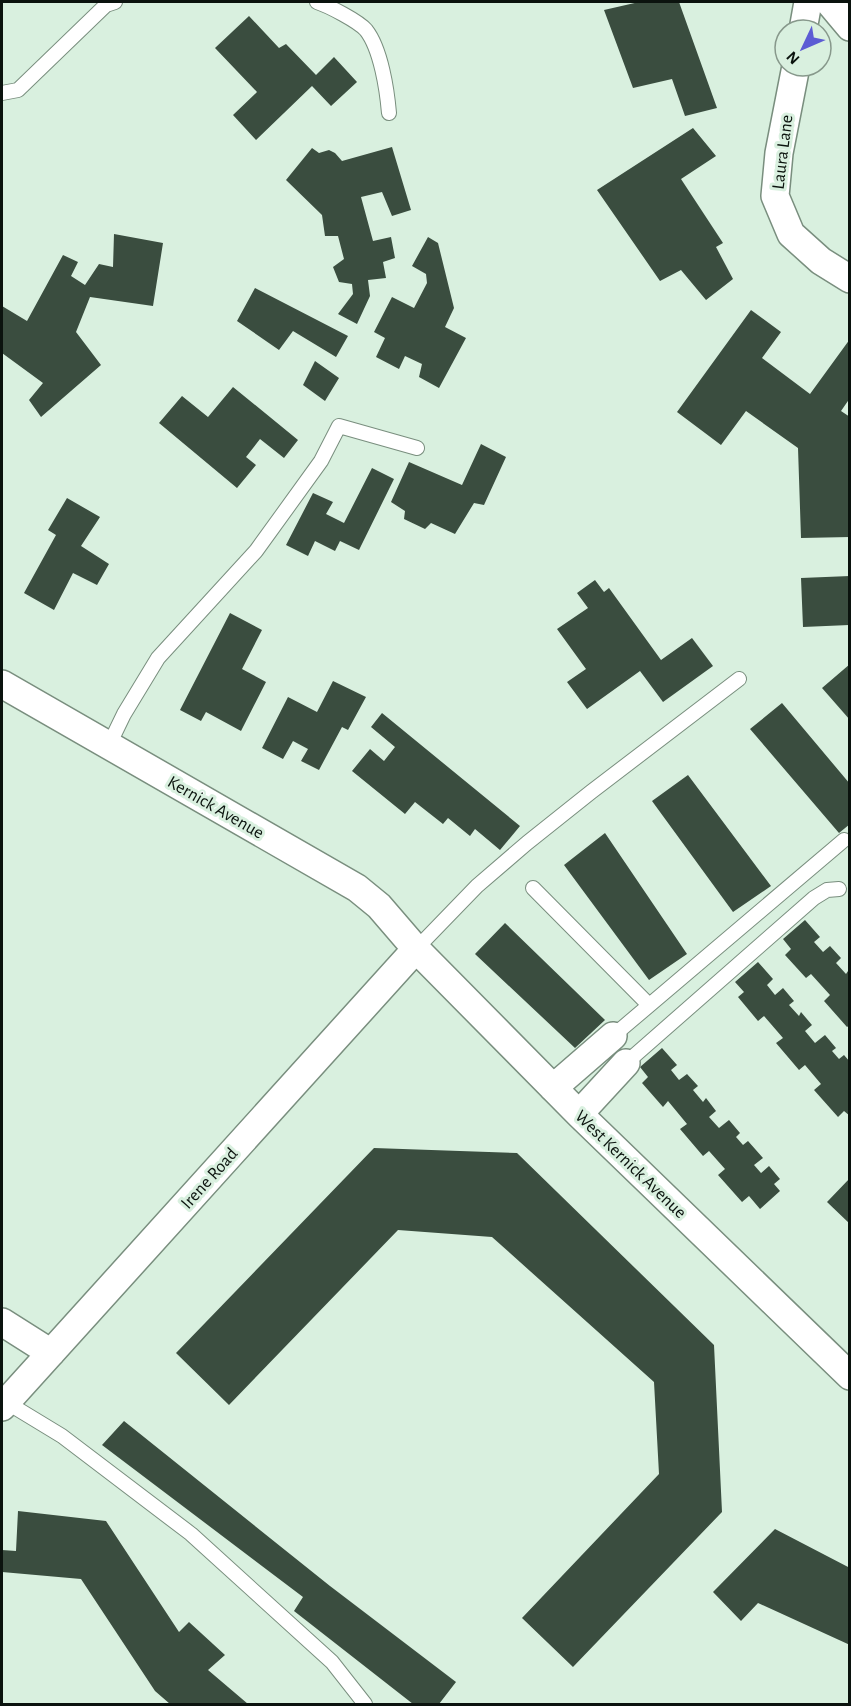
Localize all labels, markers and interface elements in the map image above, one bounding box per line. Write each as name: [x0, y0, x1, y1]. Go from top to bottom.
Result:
north arrow: [773, 18, 833, 78]
text: N: [783, 48, 803, 67]
street label: Laura Lane: [769, 114, 796, 190]
street label: Kernick Avenue: [164, 773, 267, 843]
street label: West Kernick Avenue: [571, 1107, 689, 1222]
street label: Irene Road: [178, 1145, 242, 1213]

